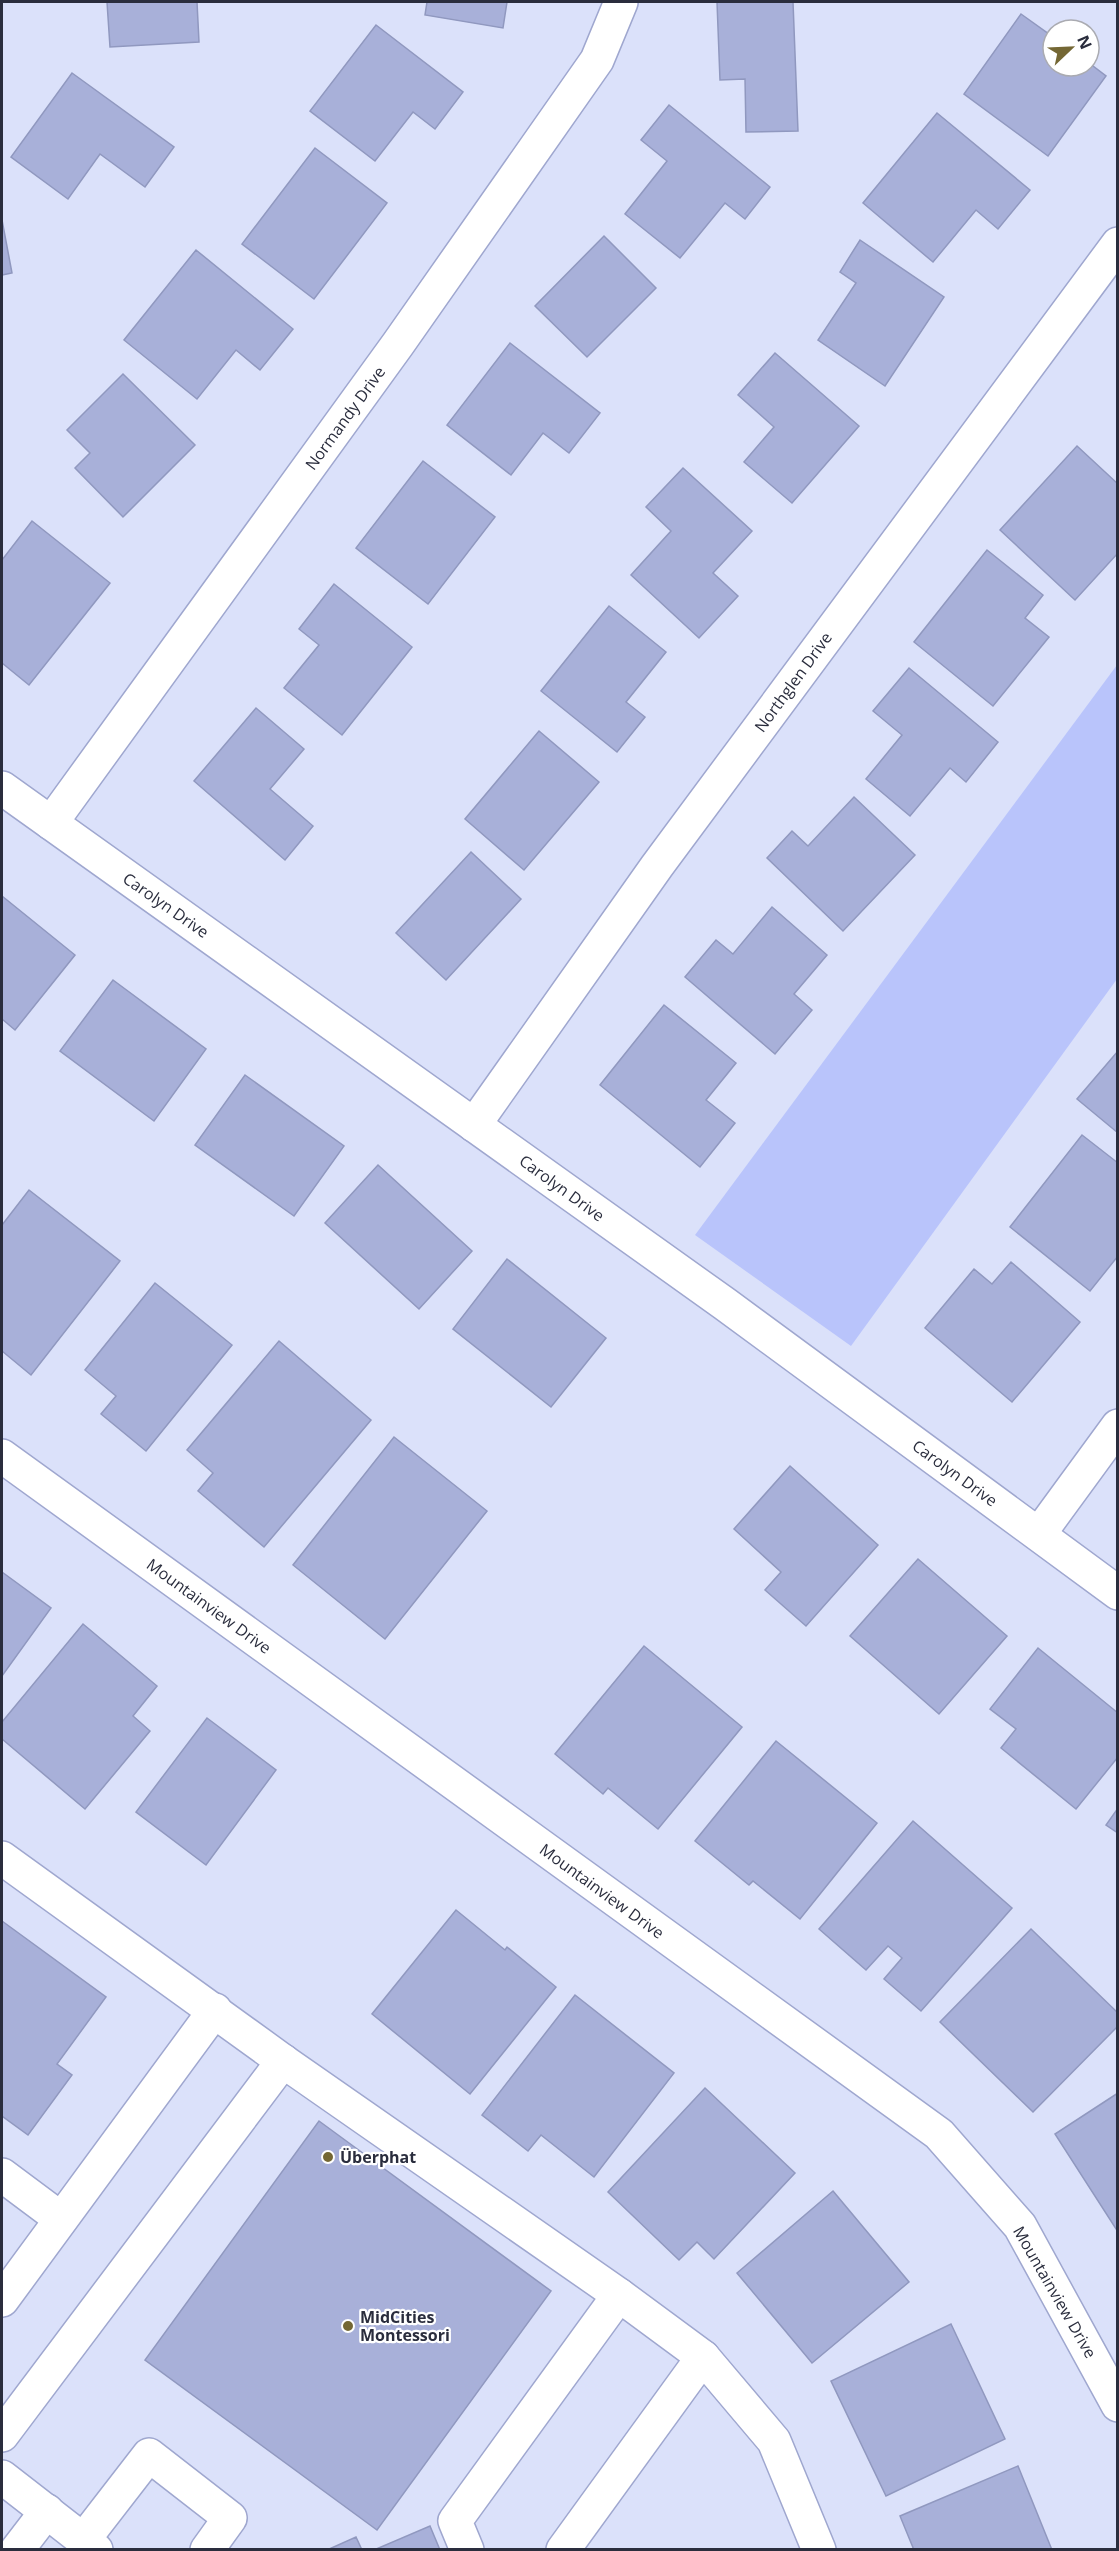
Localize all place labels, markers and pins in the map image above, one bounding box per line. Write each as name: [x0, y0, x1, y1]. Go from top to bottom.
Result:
place label: Überphat: [340, 2146, 416, 2168]
marker: Überphat: [321, 2150, 335, 2164]
place label: MidCities Montessori: [360, 2306, 450, 2346]
marker: MidCities Montessori: [341, 2319, 355, 2333]

